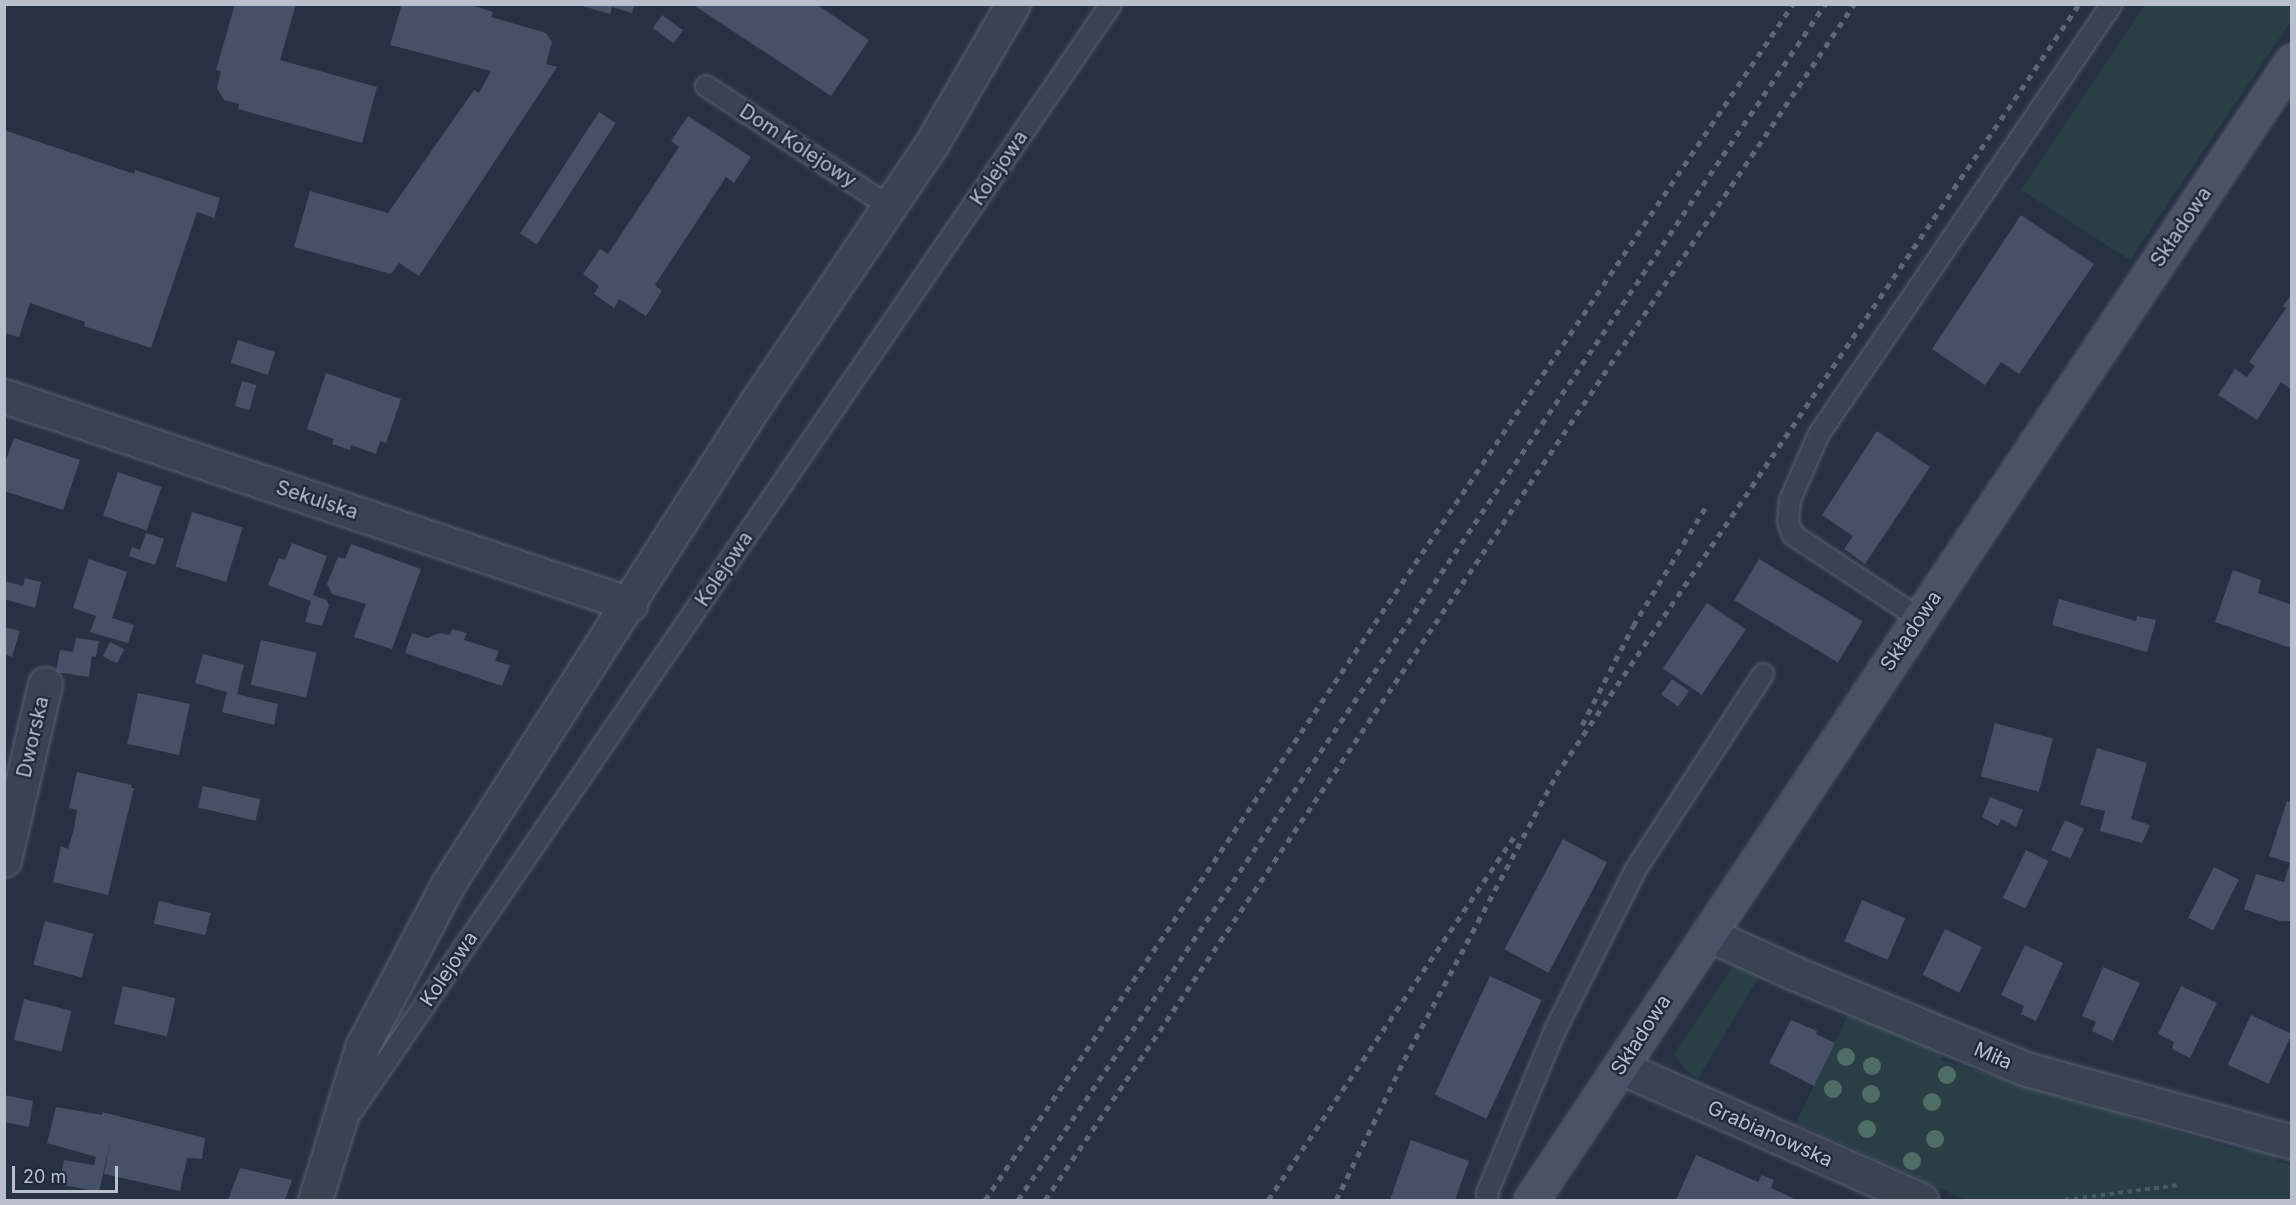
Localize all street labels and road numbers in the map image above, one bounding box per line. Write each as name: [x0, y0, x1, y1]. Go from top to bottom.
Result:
street label: Dom Kolejowy: [735, 99, 861, 193]
street label: Kolejowa: [965, 126, 1033, 210]
street label: Składowa: [2146, 182, 2216, 272]
street label: Sekulska: [273, 475, 361, 525]
street label: Kolejowa: [690, 527, 758, 611]
street label: Składowa: [1876, 586, 1946, 676]
street label: Dworska: [12, 694, 54, 780]
street label: Kolejowa: [415, 927, 483, 1011]
street label: Składowa: [1606, 990, 1676, 1080]
street label: Miła: [1970, 1037, 2016, 1075]
street label: Grabianowska: [1704, 1096, 1836, 1172]

